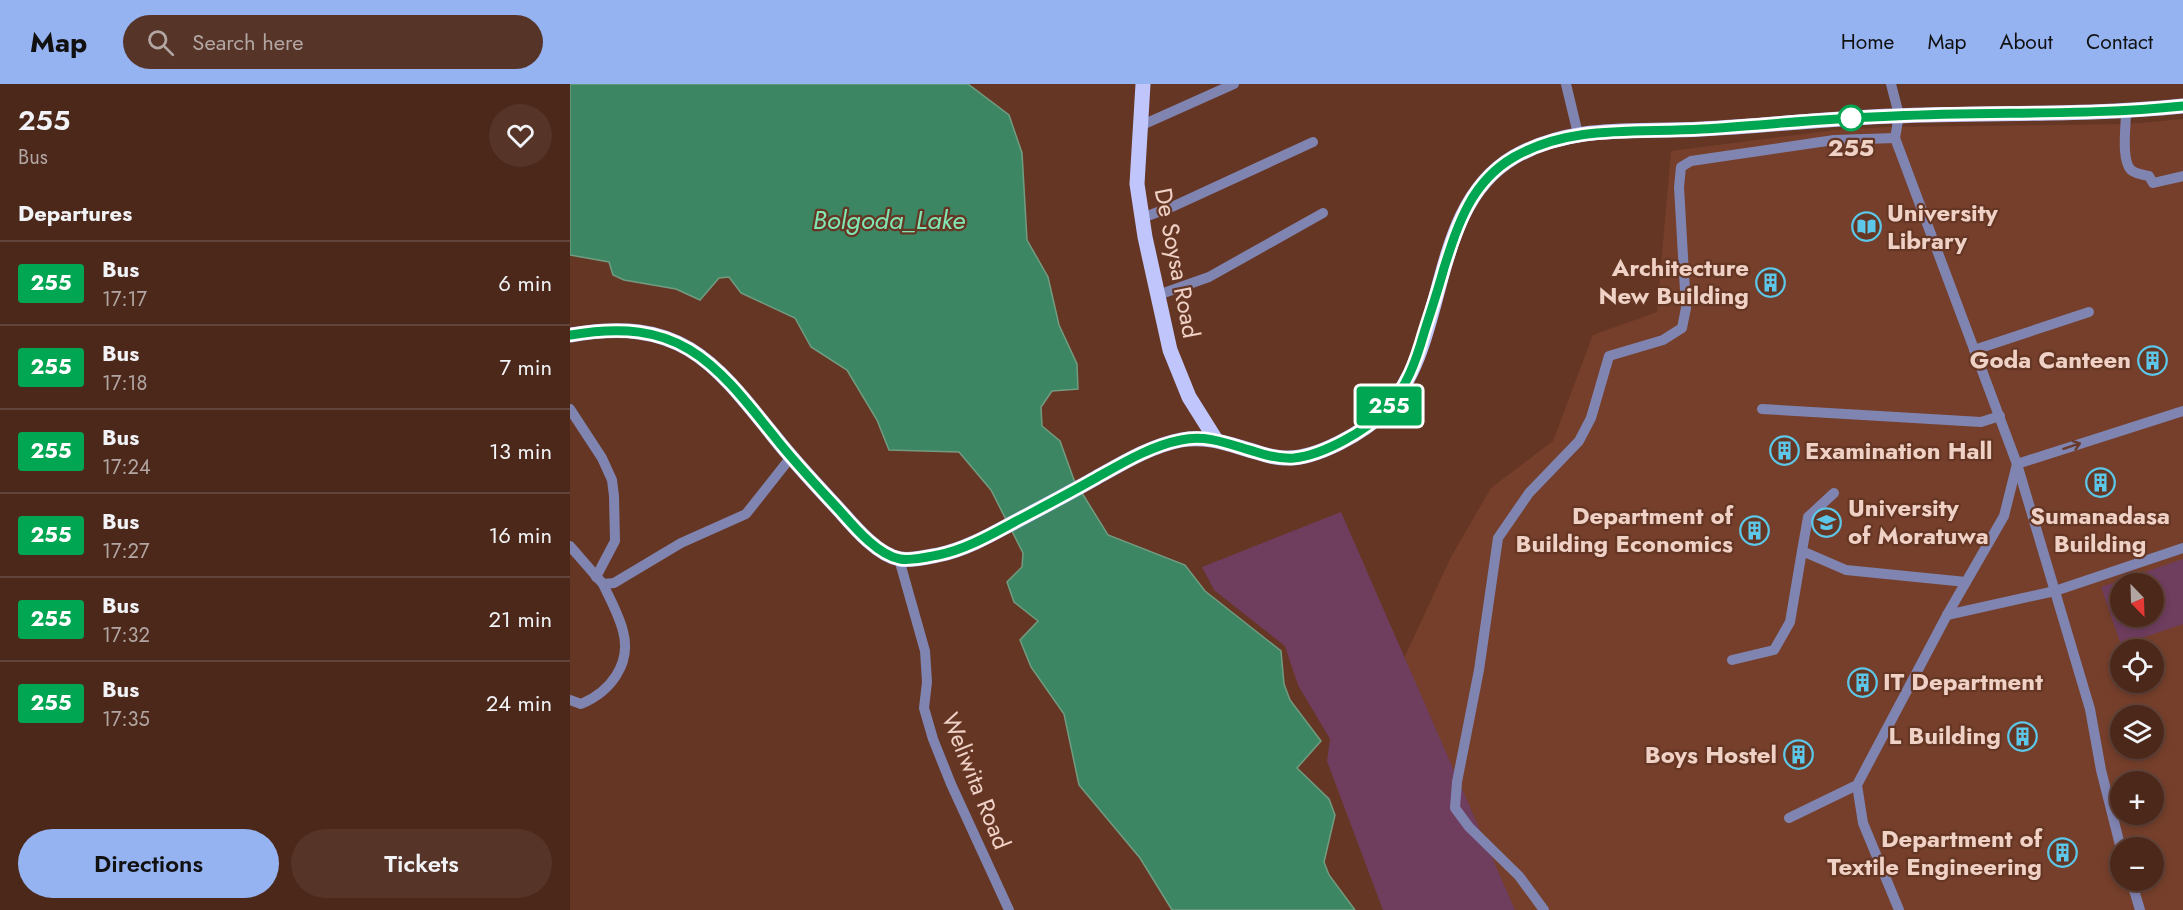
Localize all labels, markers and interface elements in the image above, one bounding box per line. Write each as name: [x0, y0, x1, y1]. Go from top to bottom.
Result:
search box: [123, 15, 543, 69]
text: Map: [30, 22, 87, 63]
icon: search: [144, 26, 177, 59]
text: Search here: [192, 26, 304, 58]
text: Home: [1841, 27, 1894, 57]
text: Map: [1927, 27, 1967, 57]
text: About: [2000, 27, 2053, 57]
text: Contact: [2086, 27, 2153, 57]
text: 255: [18, 100, 70, 141]
button: heart: [489, 104, 552, 167]
marker: 255: [1838, 105, 1864, 131]
place label: 255: [1828, 130, 1874, 165]
text: Bus: [18, 143, 48, 172]
street label: De Soysa Road: [1146, 185, 1209, 341]
place label: University Library: [1887, 195, 1998, 258]
text: Departures: [18, 197, 132, 229]
water label: Bolgoda_Lake: [813, 201, 965, 239]
library icon: University Library: [1850, 211, 1882, 243]
place label: Architecture New Building: [1598, 250, 1749, 313]
text: Bus: [102, 253, 139, 285]
building icon: Architecture New Building: [1754, 266, 1786, 298]
text: 6 min: [498, 267, 552, 299]
text: 255: [31, 268, 71, 298]
text: 17:17: [102, 285, 147, 314]
text: Bus: [102, 337, 139, 369]
place label: Goda Canteen: [1970, 342, 2131, 377]
building icon: Goda Canteen: [2136, 344, 2168, 376]
text: 7 min: [499, 351, 552, 383]
text: 255: [31, 352, 71, 382]
text: 17:18: [102, 369, 147, 398]
line badge: 255: [1354, 386, 1424, 426]
text: 255: [1369, 391, 1409, 421]
text: Bus: [102, 421, 139, 453]
place label: Examination Hall: [1805, 433, 1992, 468]
text: 13 min: [489, 435, 552, 467]
building icon: Examination Hall: [1768, 435, 1800, 467]
text: 255: [31, 436, 71, 466]
one-way arrow: [2062, 440, 2081, 451]
text: 17:24: [102, 453, 151, 482]
building icon: Sumanadasa Building: [2084, 467, 2116, 499]
place label: University of Moratuwa: [1848, 490, 1989, 553]
place label: Department of Building Economics: [1516, 498, 1735, 561]
place label: Sumanadasa Building: [2030, 498, 2170, 561]
text: Bus: [102, 505, 139, 537]
school or university icon: University of Moratuwa: [1811, 506, 1843, 538]
building icon: Department of Building Economics: [1738, 514, 1770, 546]
text: 16 min: [488, 519, 552, 551]
text: 255: [31, 520, 71, 550]
text: 17:27: [102, 537, 149, 566]
north arrow: [2110, 573, 2164, 627]
map controls: [2110, 573, 2164, 891]
text: Bus: [102, 589, 139, 621]
text: 21 min: [489, 603, 552, 635]
text: 255: [31, 604, 71, 634]
text: 17:32: [102, 621, 150, 650]
button: locate: [2110, 639, 2164, 693]
place label: IT Department: [1883, 664, 2043, 699]
building icon: IT Department: [1846, 666, 1878, 698]
text: Bus: [102, 673, 139, 705]
text: 24 min: [486, 687, 552, 719]
text: 255: [31, 688, 71, 718]
text: 17:35: [102, 705, 150, 734]
button: layers: [2110, 705, 2164, 759]
street label: Weliwita Road: [933, 707, 1020, 854]
place label: L Building: [1888, 718, 2001, 753]
building icon: L Building: [2006, 720, 2038, 752]
place label: Boys Hostel: [1645, 737, 1777, 772]
building icon: Boys Hostel: [1782, 739, 1814, 771]
button: +: [2110, 771, 2164, 825]
place label: Department of Textile Engineering: [1827, 821, 2044, 884]
button: Directions: [18, 829, 279, 898]
button: Tickets: [291, 829, 552, 898]
building icon: Department of Textile Engineering: [2047, 837, 2079, 869]
button: −: [2110, 837, 2164, 891]

